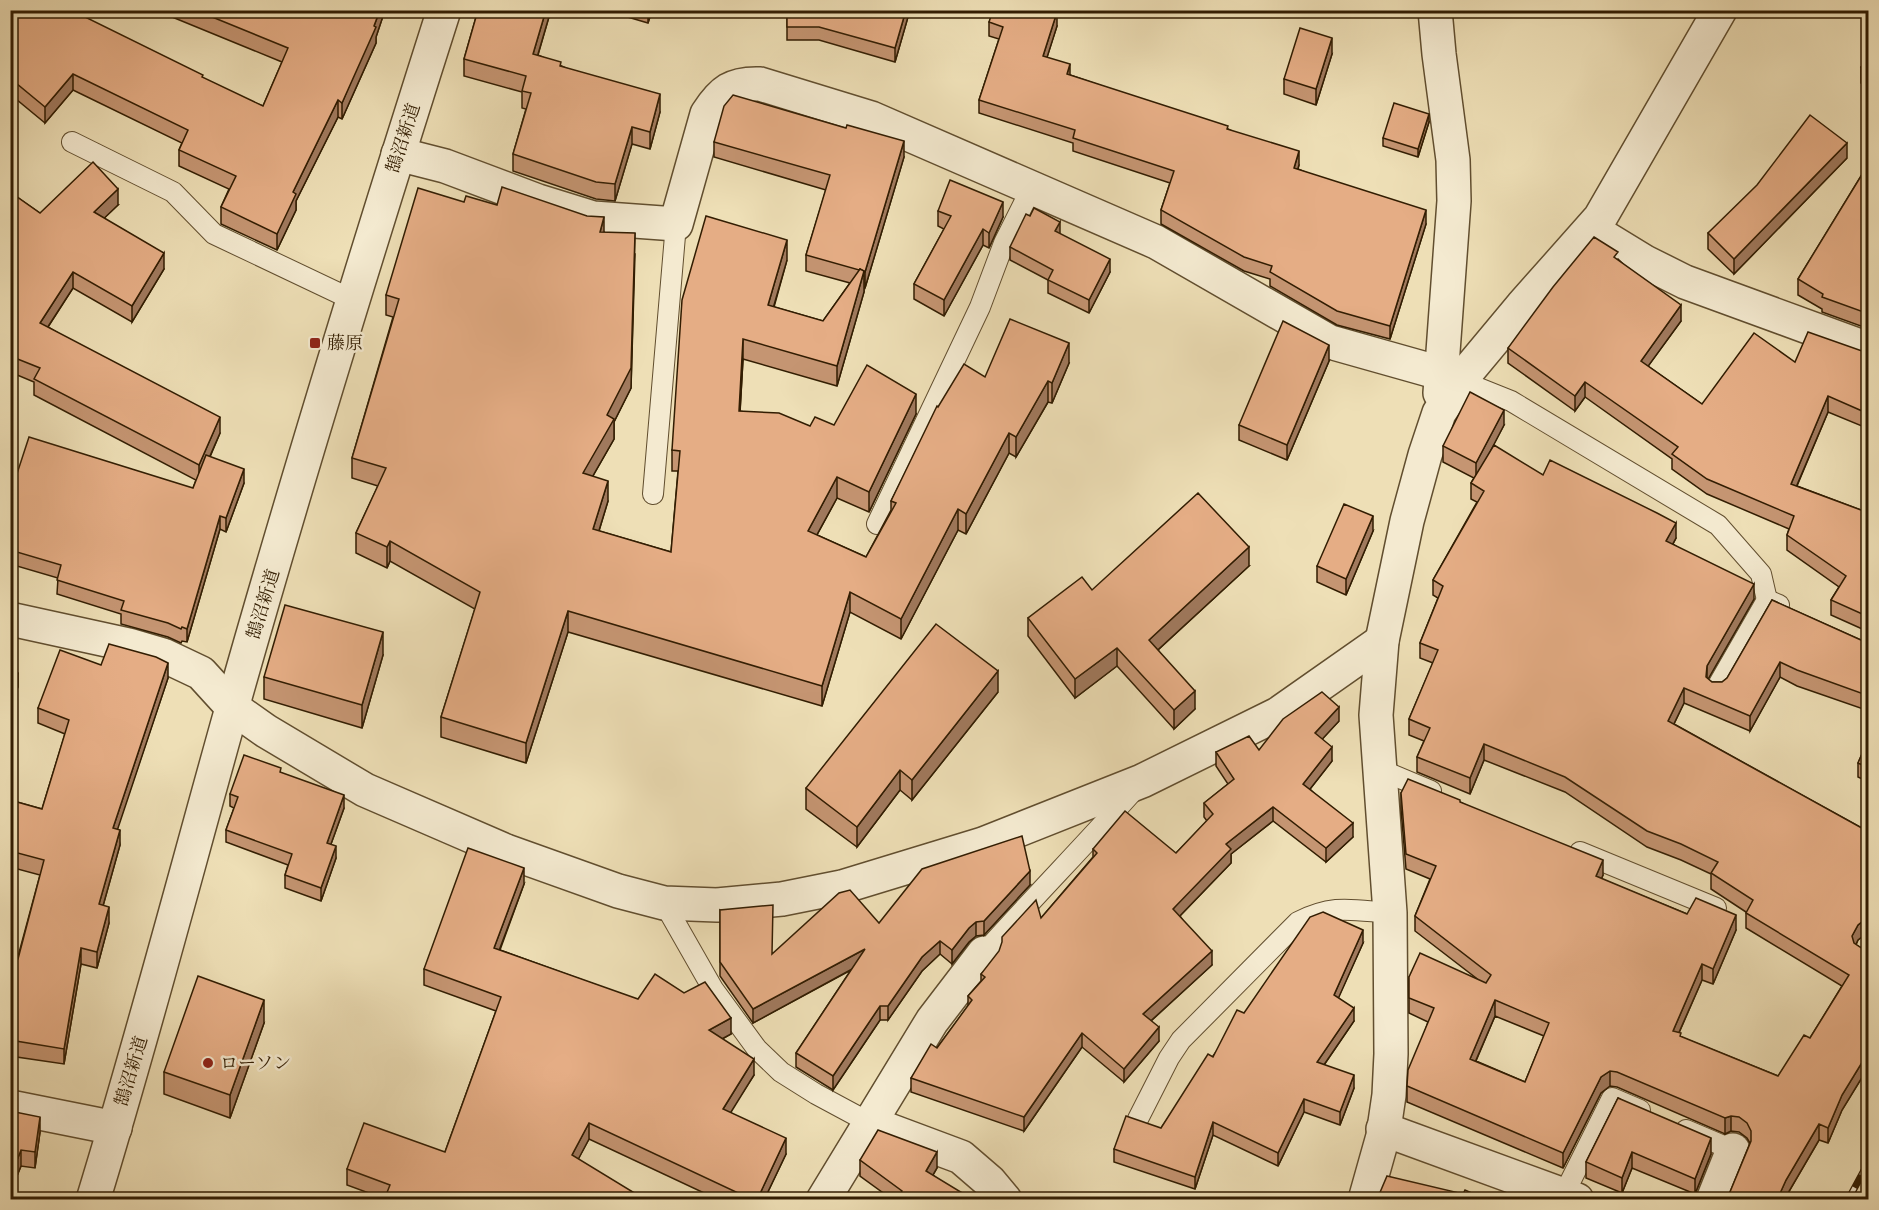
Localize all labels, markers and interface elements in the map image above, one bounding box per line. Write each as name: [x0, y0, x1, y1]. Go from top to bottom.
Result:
street label: 鵠沼新道: [379, 99, 426, 176]
place label: 藤原: [327, 329, 363, 356]
marker: 藤原: [308, 336, 322, 350]
street label: 鵠沼新道: [239, 565, 286, 642]
street label: 鵠沼新道: [107, 1032, 154, 1109]
place label: ローソン: [220, 1049, 291, 1076]
marker: ローソン: [201, 1056, 215, 1070]

